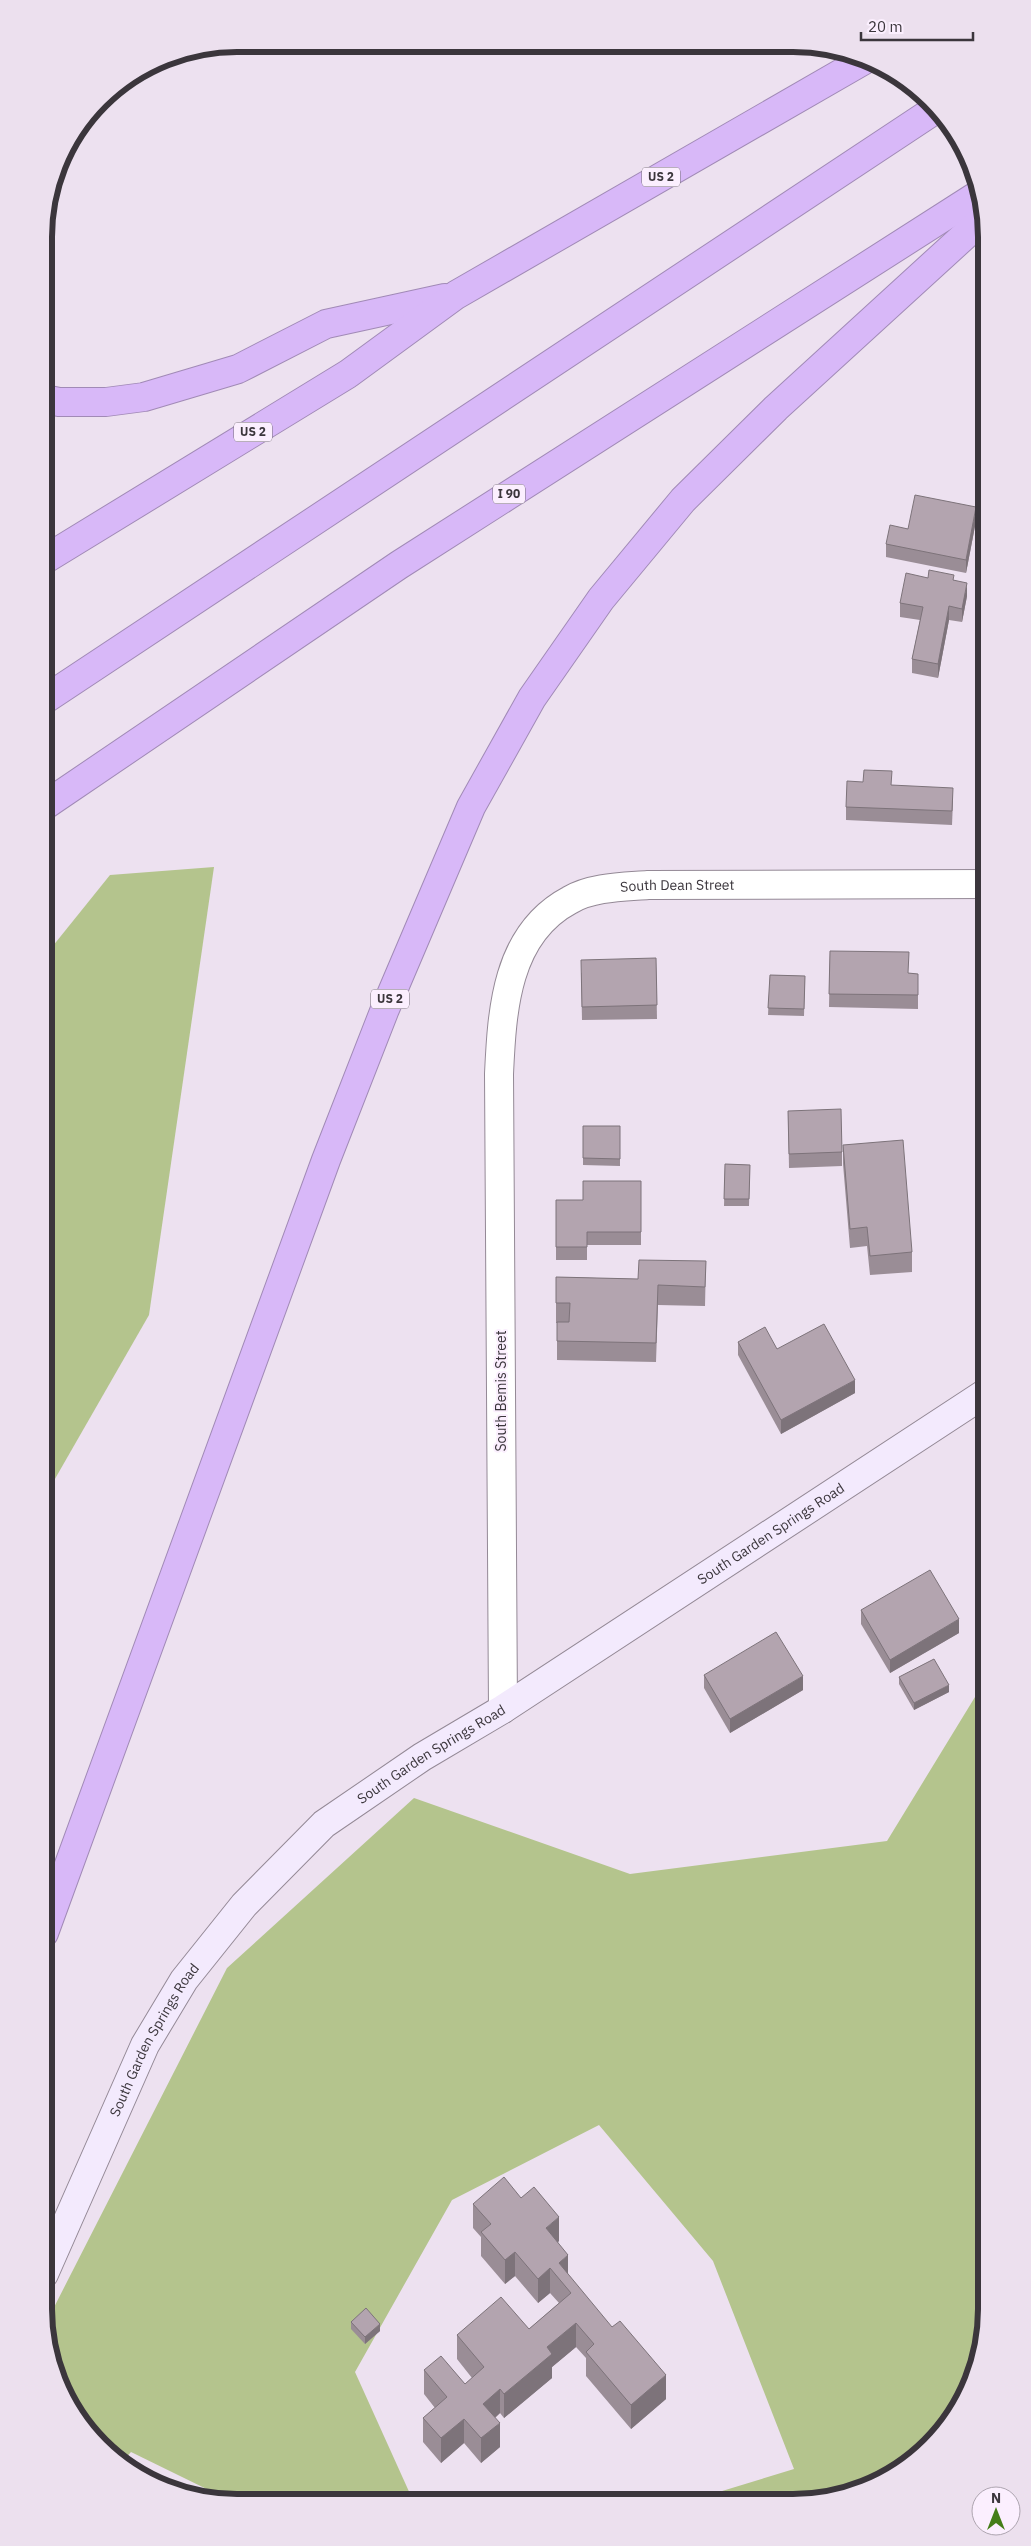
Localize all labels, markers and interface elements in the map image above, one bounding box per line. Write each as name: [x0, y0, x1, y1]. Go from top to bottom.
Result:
scale bar: [861, 10, 974, 42]
text: 20 m: [868, 17, 903, 36]
road number: US 2: [642, 168, 680, 186]
road number: US 2: [234, 422, 272, 442]
road number: I 90: [493, 484, 525, 504]
street label: South Dean Street: [619, 876, 735, 896]
road number: US 2: [371, 990, 409, 1009]
street label: South Bemis Street: [492, 1330, 510, 1452]
street label: South Garden Springs Road: [694, 1479, 848, 1588]
street label: South Garden Springs Road: [354, 1701, 509, 1808]
street label: South Garden Springs Road: [106, 1960, 203, 2119]
north arrow: [971, 2486, 1021, 2536]
text: N: [991, 2489, 1001, 2507]

